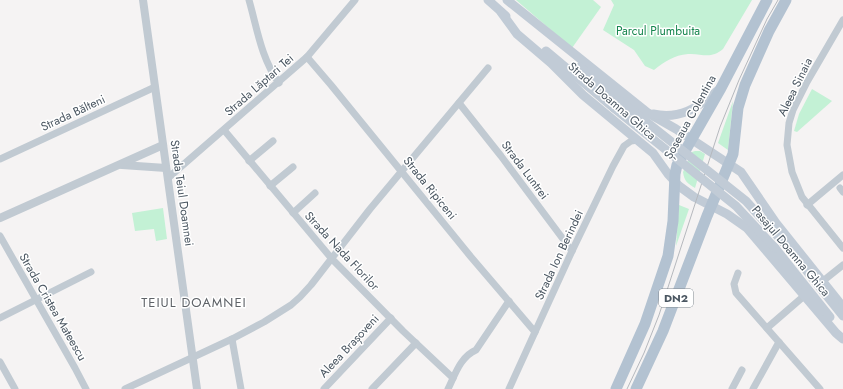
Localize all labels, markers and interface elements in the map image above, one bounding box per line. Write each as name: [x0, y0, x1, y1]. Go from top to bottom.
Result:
park label: Parcul Plumbuita: [616, 22, 700, 40]
street label: Strada Lăptari Tei: [220, 50, 298, 120]
street label: Aleea Sinaia: [773, 55, 817, 119]
street label: Strada Doamna Ghica: [564, 58, 660, 144]
street label: Șoseaua Colentina: [659, 71, 721, 162]
street label: Strada Bălteni: [38, 90, 108, 136]
street label: Strada Luntrei: [497, 137, 553, 203]
street label: Strada Teiul Doamnei: [166, 139, 198, 247]
street label: Strada Ripiceni: [399, 153, 461, 223]
street label: Pasajul Doamna Ghica: [747, 202, 835, 301]
street label: Strada Nada Florilor: [300, 207, 384, 295]
street label: Strada Ion Berindei: [530, 207, 588, 303]
street label: Strada Cristea Mateescu: [15, 250, 91, 364]
road number: DN2: [659, 289, 693, 307]
district label: TEIUL DOAMNEI: [141, 293, 247, 312]
street label: Aleea Brașoveni: [315, 310, 383, 382]

